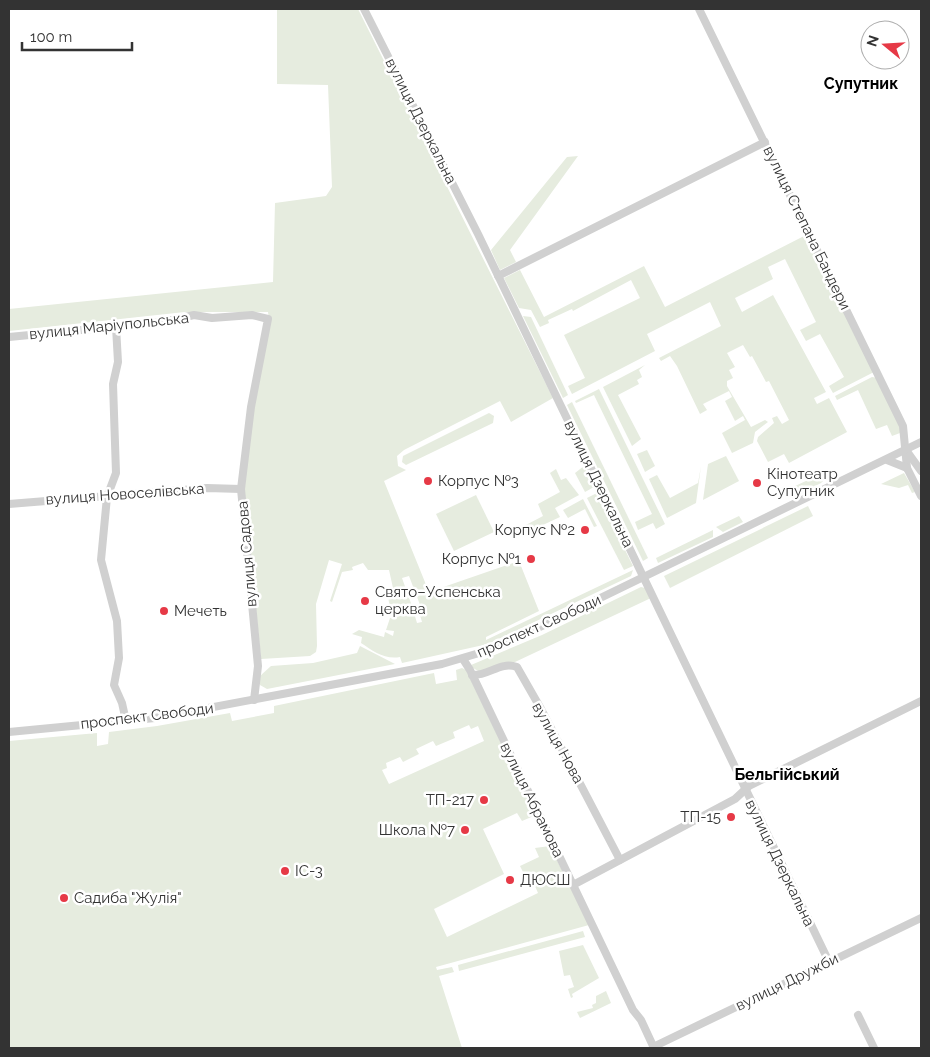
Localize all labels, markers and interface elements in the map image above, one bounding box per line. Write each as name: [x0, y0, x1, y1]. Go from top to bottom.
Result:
scale bar: [22, 20, 132, 52]
north arrow: [860, 20, 910, 70]
text: 100 m: [30, 28, 72, 46]
text: N: [863, 33, 882, 49]
street label: вулиця Дзеркальна: [381, 55, 461, 187]
district label: Супутник: [824, 74, 898, 93]
street label: вулиця Степана Бандери: [759, 143, 855, 313]
street label: вулиця Маріупольська: [28, 309, 190, 343]
street label: вулиця Дзеркальна: [560, 418, 638, 550]
place label: Кінотеатр Супутник: [767, 465, 838, 500]
place label: Корпус №3: [438, 472, 519, 490]
marker: Корпус №3: [422, 475, 434, 487]
marker: Кінотеатр Супутник: [751, 477, 763, 489]
street label: вулиця Новоселівська: [45, 479, 205, 509]
street label: вулиця Садова: [233, 500, 261, 608]
place label: Корпус №2: [494, 521, 575, 539]
marker: Корпус №2: [579, 524, 591, 536]
place label: Корпус №1: [442, 550, 522, 568]
marker: Корпус №1: [525, 553, 537, 565]
place label: Свято–Успенська церква: [375, 583, 501, 618]
street label: проспект Свободи: [474, 591, 604, 661]
marker: Свято–Успенська церква: [359, 595, 371, 607]
place label: Мечеть: [174, 602, 227, 620]
marker: Мечеть: [158, 605, 170, 617]
street label: проспект Свободи: [79, 699, 215, 733]
street label: вулиця Нова: [528, 699, 588, 787]
street label: вулиця Абрамова: [496, 740, 568, 860]
district label: Бельгійський: [734, 765, 840, 784]
place label: ТП-217: [426, 791, 474, 809]
marker: ТП-217: [478, 794, 490, 806]
street label: вулиця Дзеркальна: [741, 797, 819, 929]
place label: ТП-15: [680, 808, 721, 826]
marker: ТП-15: [725, 811, 737, 823]
place label: Школа №7: [379, 821, 455, 839]
marker: Школа №7: [459, 824, 471, 836]
place label: ІС-3: [295, 862, 323, 880]
marker: ІС-3: [279, 865, 291, 877]
place label: ДЮСШ: [520, 871, 570, 889]
marker: ДЮСШ: [504, 874, 516, 886]
place label: Садиба "Жулія": [74, 889, 182, 907]
marker: Садиба "Жулія": [58, 892, 70, 904]
street label: вулиця Дружби: [733, 949, 841, 1015]

